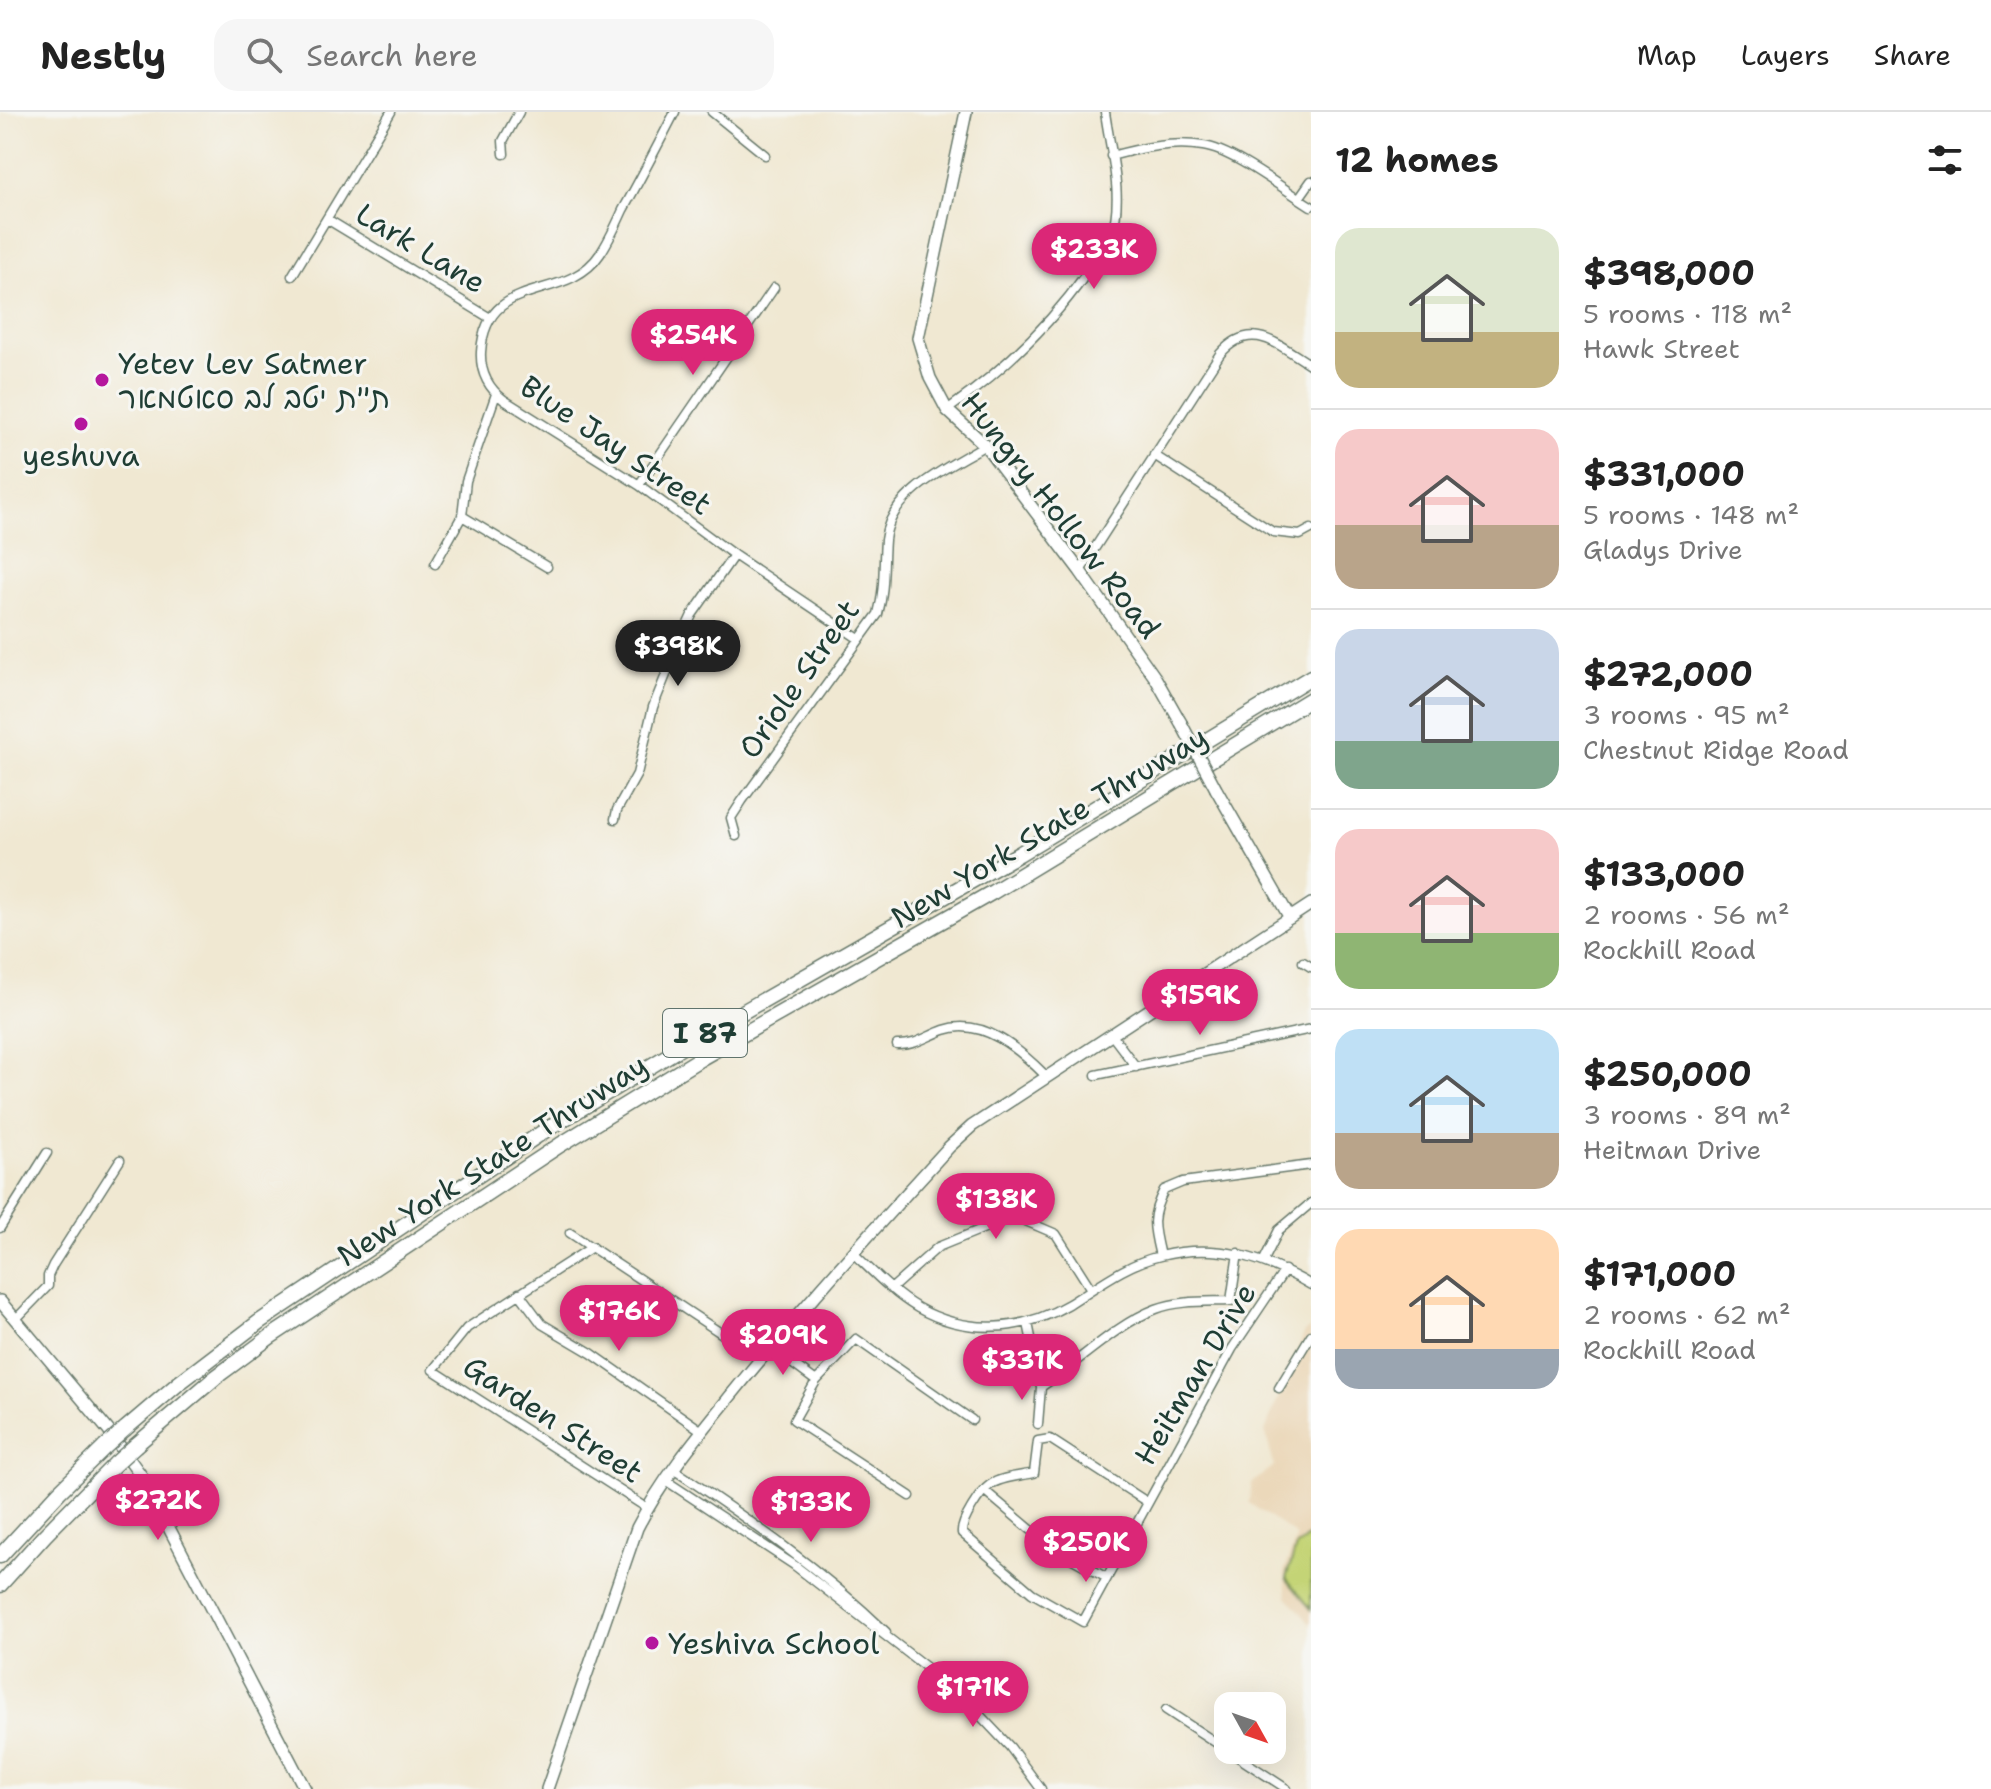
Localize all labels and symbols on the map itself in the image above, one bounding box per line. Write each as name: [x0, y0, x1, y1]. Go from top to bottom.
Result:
street label: Lark Lane: [348, 193, 494, 303]
pin: $233K: [1038, 223, 1150, 291]
pin: $254K: [637, 309, 749, 377]
place label: Yetev Lev Satmer ת"ת יטב לב סאטמאר: [118, 343, 390, 418]
street label: Blue Jay Street: [512, 366, 720, 524]
marker: Yetev Lev Satmer ת"ת יטב לב סאטמאר: [93, 371, 111, 389]
street label: Hungry Hollow Road: [952, 383, 1170, 647]
marker: yeshuva: [72, 415, 90, 433]
place label: yeshuva: [22, 435, 140, 476]
street label: Oriole Street: [729, 592, 869, 766]
pin: $398K: [622, 620, 734, 688]
street label: New York State Thruway: [883, 716, 1215, 938]
pin: $159K: [1144, 969, 1256, 1037]
road number: I 87: [663, 1009, 747, 1057]
street label: New York State Thruway: [329, 1044, 655, 1276]
pin: $138K: [940, 1173, 1052, 1241]
street label: Heitman Drive: [1124, 1275, 1266, 1473]
pin: $176K: [563, 1285, 675, 1353]
pin: $209K: [727, 1309, 839, 1377]
pin: $331K: [966, 1334, 1078, 1402]
street label: Garden Street: [455, 1346, 651, 1492]
pin: $272K: [102, 1474, 214, 1542]
pin: $133K: [755, 1476, 867, 1544]
pin: $250K: [1030, 1516, 1142, 1584]
place label: Yeshiva School: [668, 1623, 879, 1664]
marker: Yeshiva School: [643, 1634, 661, 1652]
pin: $171K: [917, 1661, 1029, 1729]
north arrow: [1214, 1692, 1286, 1764]

